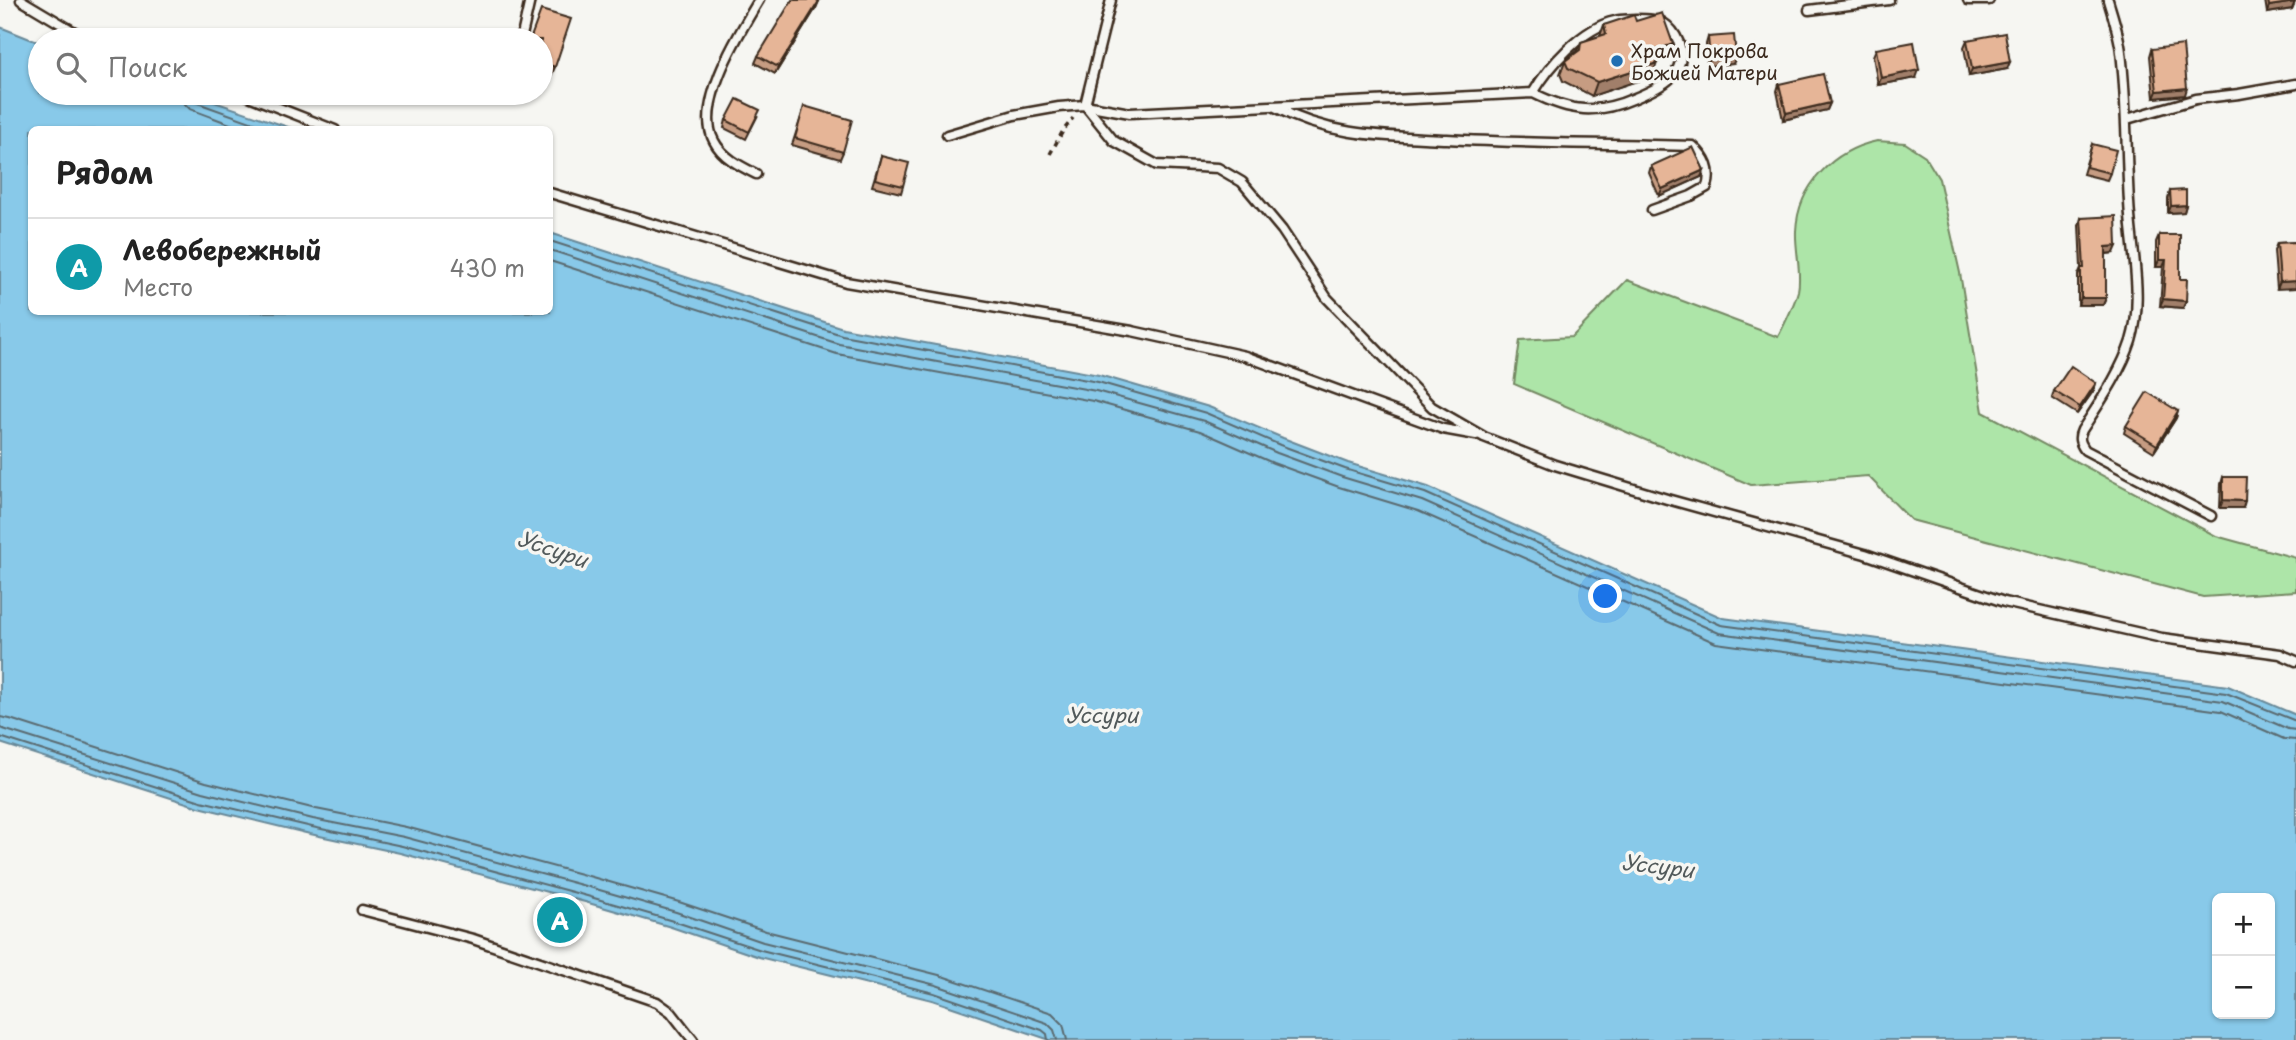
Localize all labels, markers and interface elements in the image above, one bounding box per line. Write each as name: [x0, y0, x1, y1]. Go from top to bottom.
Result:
search box: [28, 28, 553, 105]
place label: Храм Покрова Божией Матери: [1631, 36, 1778, 86]
text: Поиск: [108, 47, 187, 86]
icon: search: [52, 48, 90, 86]
marker: Храм Покрова Божией Матери: [1609, 53, 1625, 69]
text: Рядом: [56, 149, 154, 194]
text: Левобережный: [123, 230, 322, 269]
text: A: [70, 250, 88, 285]
text: 430 m: [450, 250, 525, 285]
text: Место: [123, 269, 193, 304]
water label: Уссури: [514, 521, 594, 575]
your location: [1588, 579, 1622, 613]
water label: Уссури: [1066, 698, 1140, 730]
water label: Уссури: [1620, 845, 1697, 885]
map controls: [2212, 893, 2275, 1019]
button: +: [2212, 893, 2275, 956]
pin: A: [537, 894, 583, 946]
button: −: [2212, 956, 2275, 1019]

